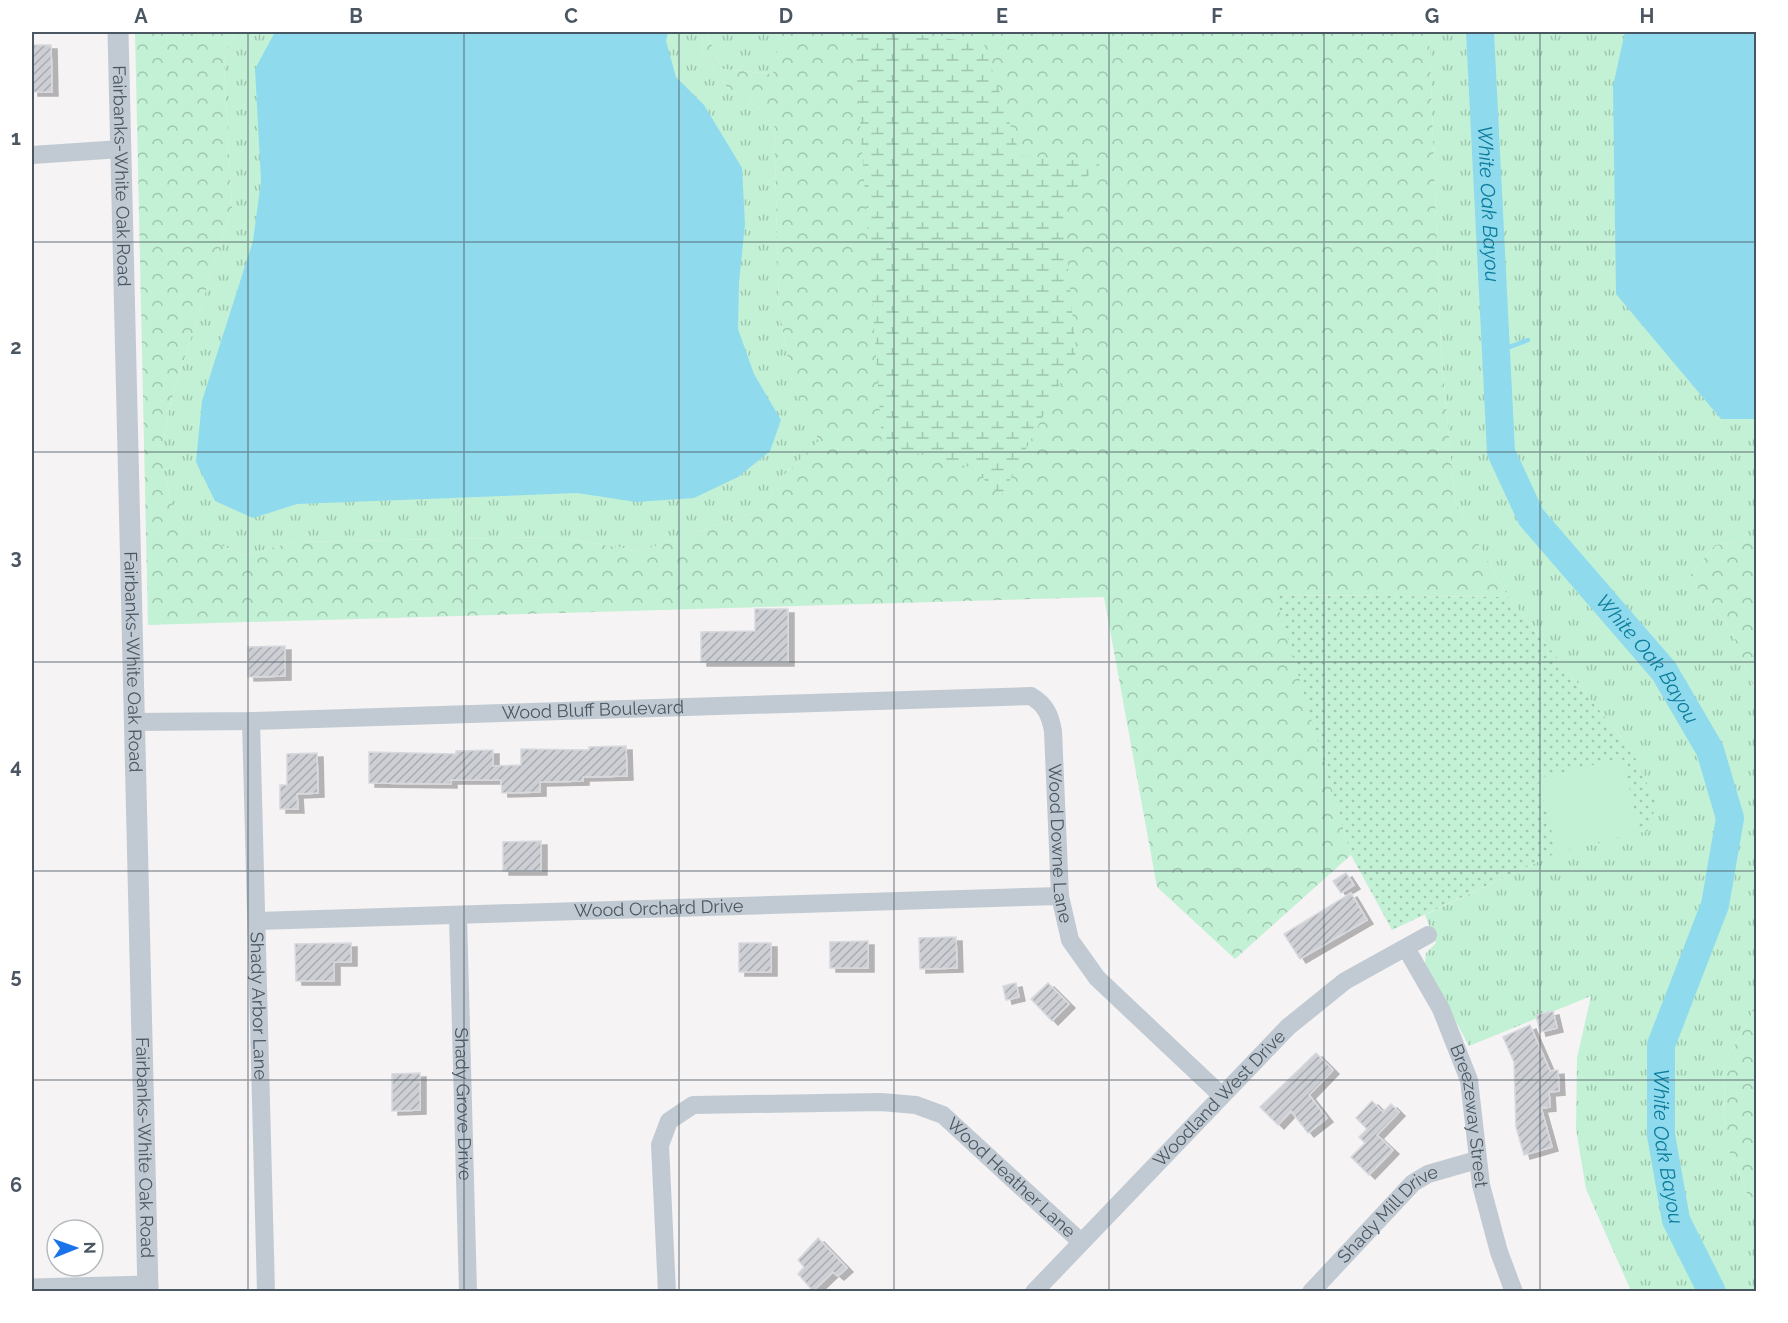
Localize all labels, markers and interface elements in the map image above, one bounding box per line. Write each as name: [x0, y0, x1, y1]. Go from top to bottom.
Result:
text: A: [134, 4, 148, 28]
text: B: [349, 4, 363, 28]
text: C: [564, 4, 578, 28]
text: D: [779, 4, 793, 28]
text: E: [996, 4, 1008, 28]
text: F: [1211, 4, 1223, 28]
text: G: [1425, 4, 1439, 28]
text: H: [1640, 4, 1654, 28]
street label: Fairbanks-White Oak Road: [109, 65, 135, 287]
water label: White Oak Bayou: [1473, 125, 1504, 283]
text: 1: [11, 126, 21, 150]
text: 2: [10, 335, 22, 359]
text: 3: [10, 545, 22, 569]
street label: Fairbanks-White Oak Road: [120, 551, 147, 773]
water label: White Oak Bayou: [1591, 589, 1704, 728]
street label: Wood Bluff Boulevard: [501, 696, 684, 723]
text: 4: [10, 754, 22, 778]
street label: Wood Downe Lane: [1044, 763, 1077, 925]
street label: Wood Orchard Drive: [574, 895, 744, 921]
street label: Shady Arbor Lane: [247, 932, 271, 1081]
text: 5: [10, 964, 22, 988]
street label: Woodland West Drive: [1149, 1025, 1290, 1171]
street label: Shady Grove Drive: [451, 1027, 476, 1181]
street label: Fairbanks-White Oak Road: [132, 1037, 158, 1258]
street label: Breezeway Street: [1446, 1041, 1492, 1189]
water label: White Oak Bayou: [1649, 1068, 1688, 1226]
street label: Wood Heather Lane: [943, 1113, 1080, 1242]
street label: Shady Mill Drive: [1333, 1161, 1440, 1267]
text: 6: [10, 1173, 22, 1197]
north arrow: [45, 1218, 105, 1278]
text: N: [80, 1241, 99, 1254]

